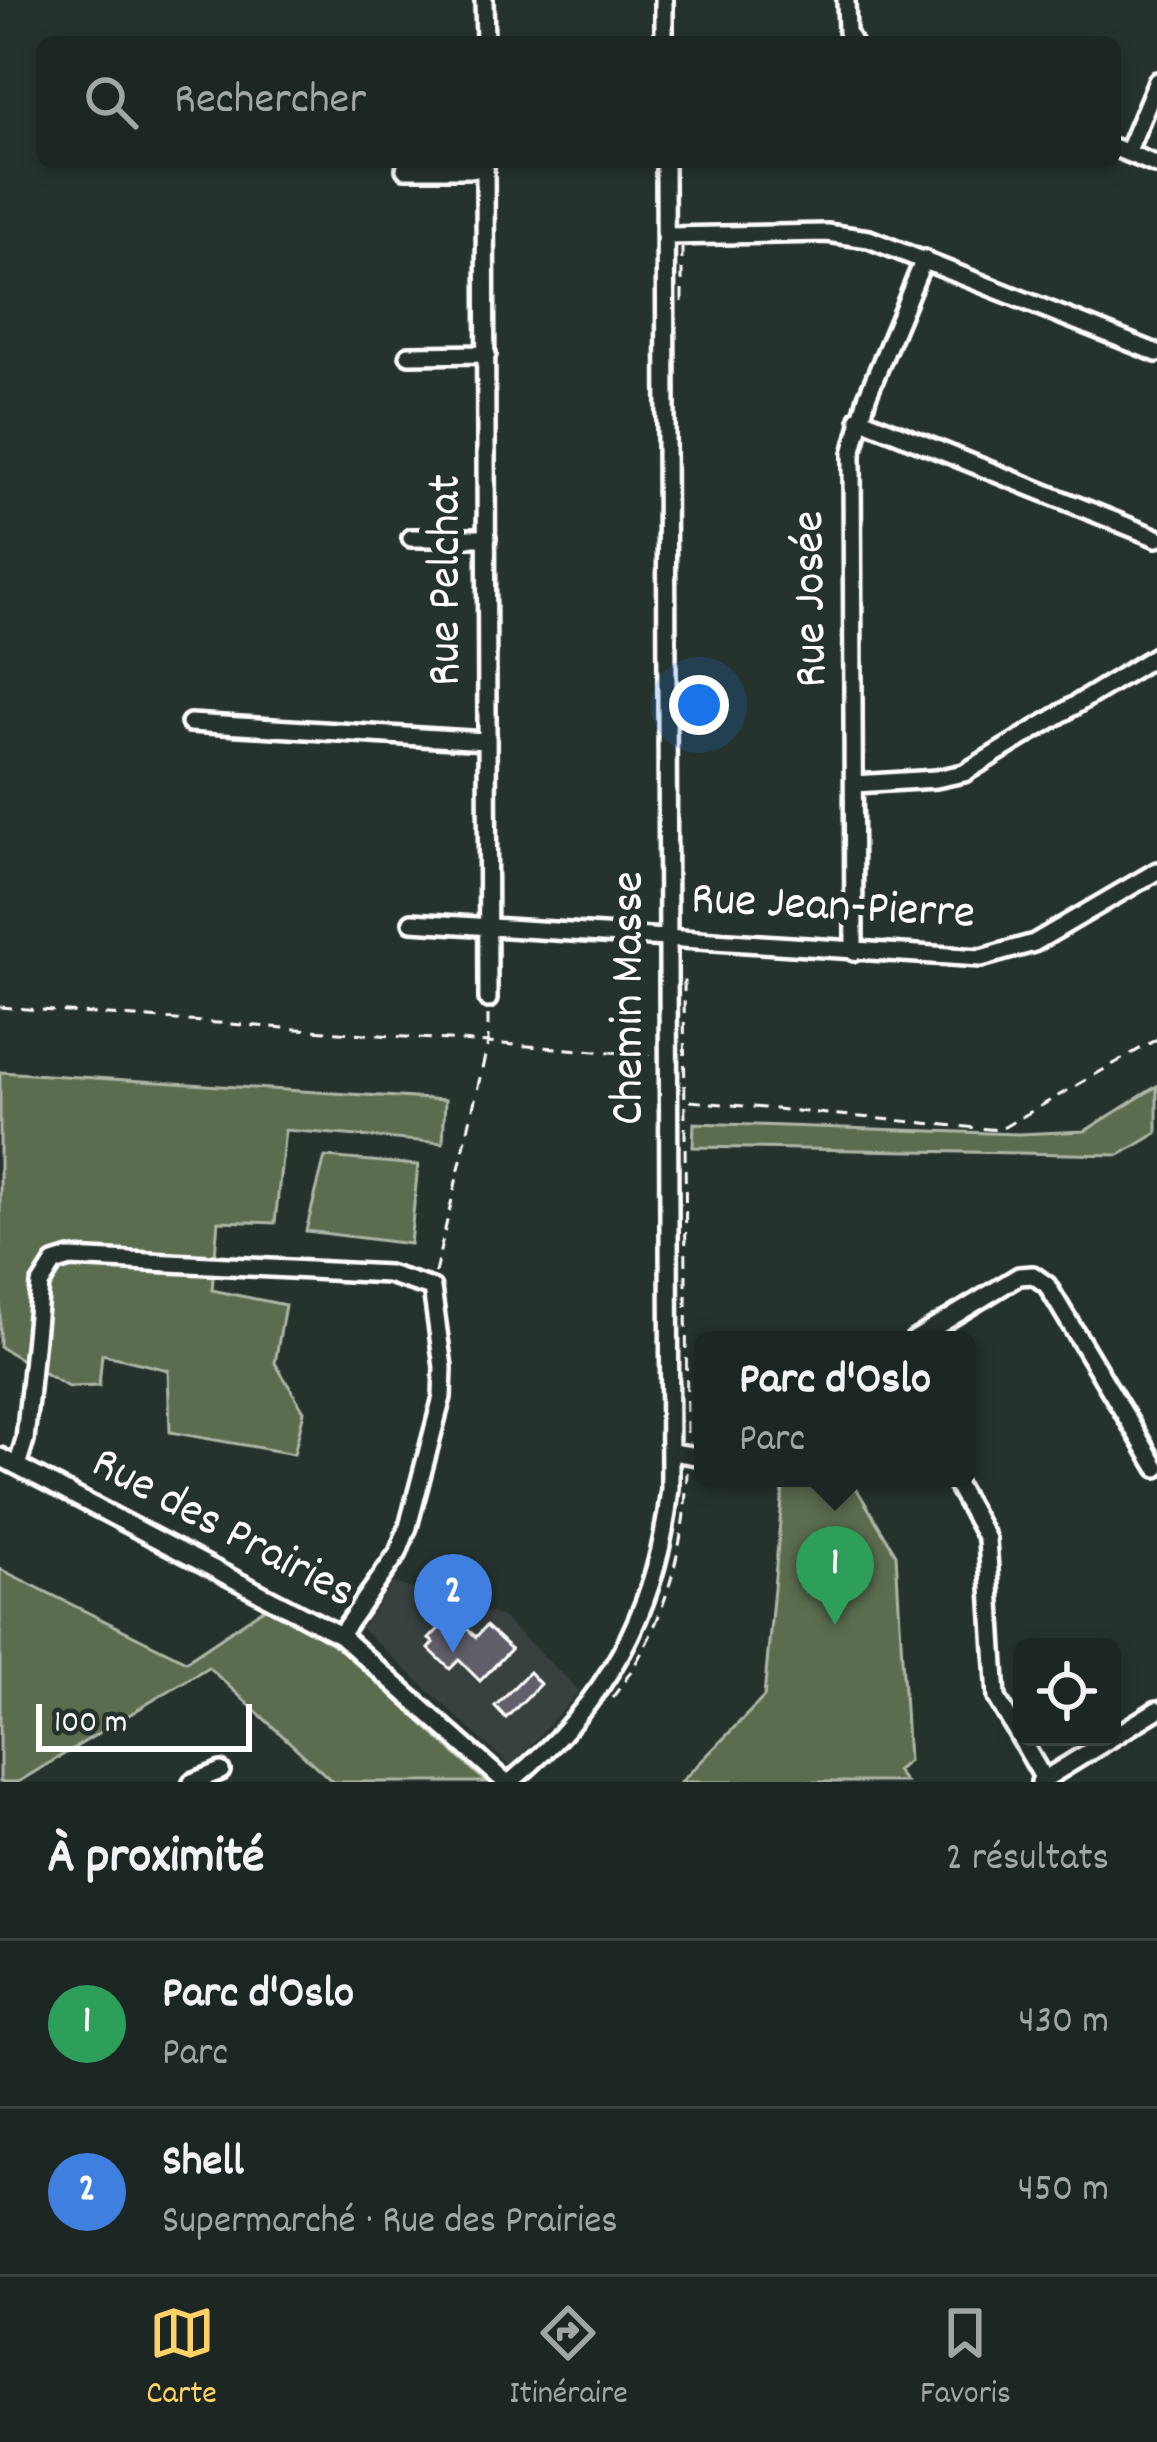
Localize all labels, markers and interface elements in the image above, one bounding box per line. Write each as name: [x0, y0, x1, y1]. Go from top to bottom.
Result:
search box: [36, 36, 1121, 168]
icon: search: [78, 69, 144, 135]
text: Rechercher: [174, 70, 366, 134]
street label: Rue Pelchat: [414, 474, 483, 686]
street label: Rue Josée: [777, 510, 849, 688]
your location: [669, 675, 729, 735]
street label: Rue Jean-Pierre: [689, 867, 977, 951]
street label: Chemin Masse: [597, 871, 666, 1125]
popup: [694, 1331, 976, 1487]
text: Parc d'Oslo: [739, 1350, 931, 1414]
text: Parc: [739, 1414, 805, 1469]
street label: Rue des Prairies: [78, 1432, 366, 1628]
pin: 1: [796, 1526, 874, 1625]
pin: 2: [414, 1554, 492, 1653]
map controls: [1013, 1638, 1121, 1746]
button: locate: [1013, 1638, 1121, 1746]
scale bar: [36, 1698, 252, 1751]
text: 100 m: [54, 1701, 127, 1748]
text: À proximité: [48, 1824, 265, 1896]
text: 2 résultats: [946, 1833, 1109, 1888]
text: Parc d'Oslo: [162, 1964, 354, 2028]
text: 1: [83, 1996, 91, 2051]
text: 430 m: [1019, 1996, 1109, 2051]
text: Parc: [162, 2028, 228, 2083]
text: Shell: [162, 2132, 244, 2196]
text: 2: [78, 2164, 96, 2219]
text: 450 m: [1018, 2164, 1109, 2219]
text: Supermarché · Rue des Prairies: [162, 2196, 618, 2251]
tab: Carte: [146, 2300, 217, 2419]
tab: Itinéraire: [509, 2300, 628, 2419]
tab: Favoris: [920, 2300, 1011, 2419]

